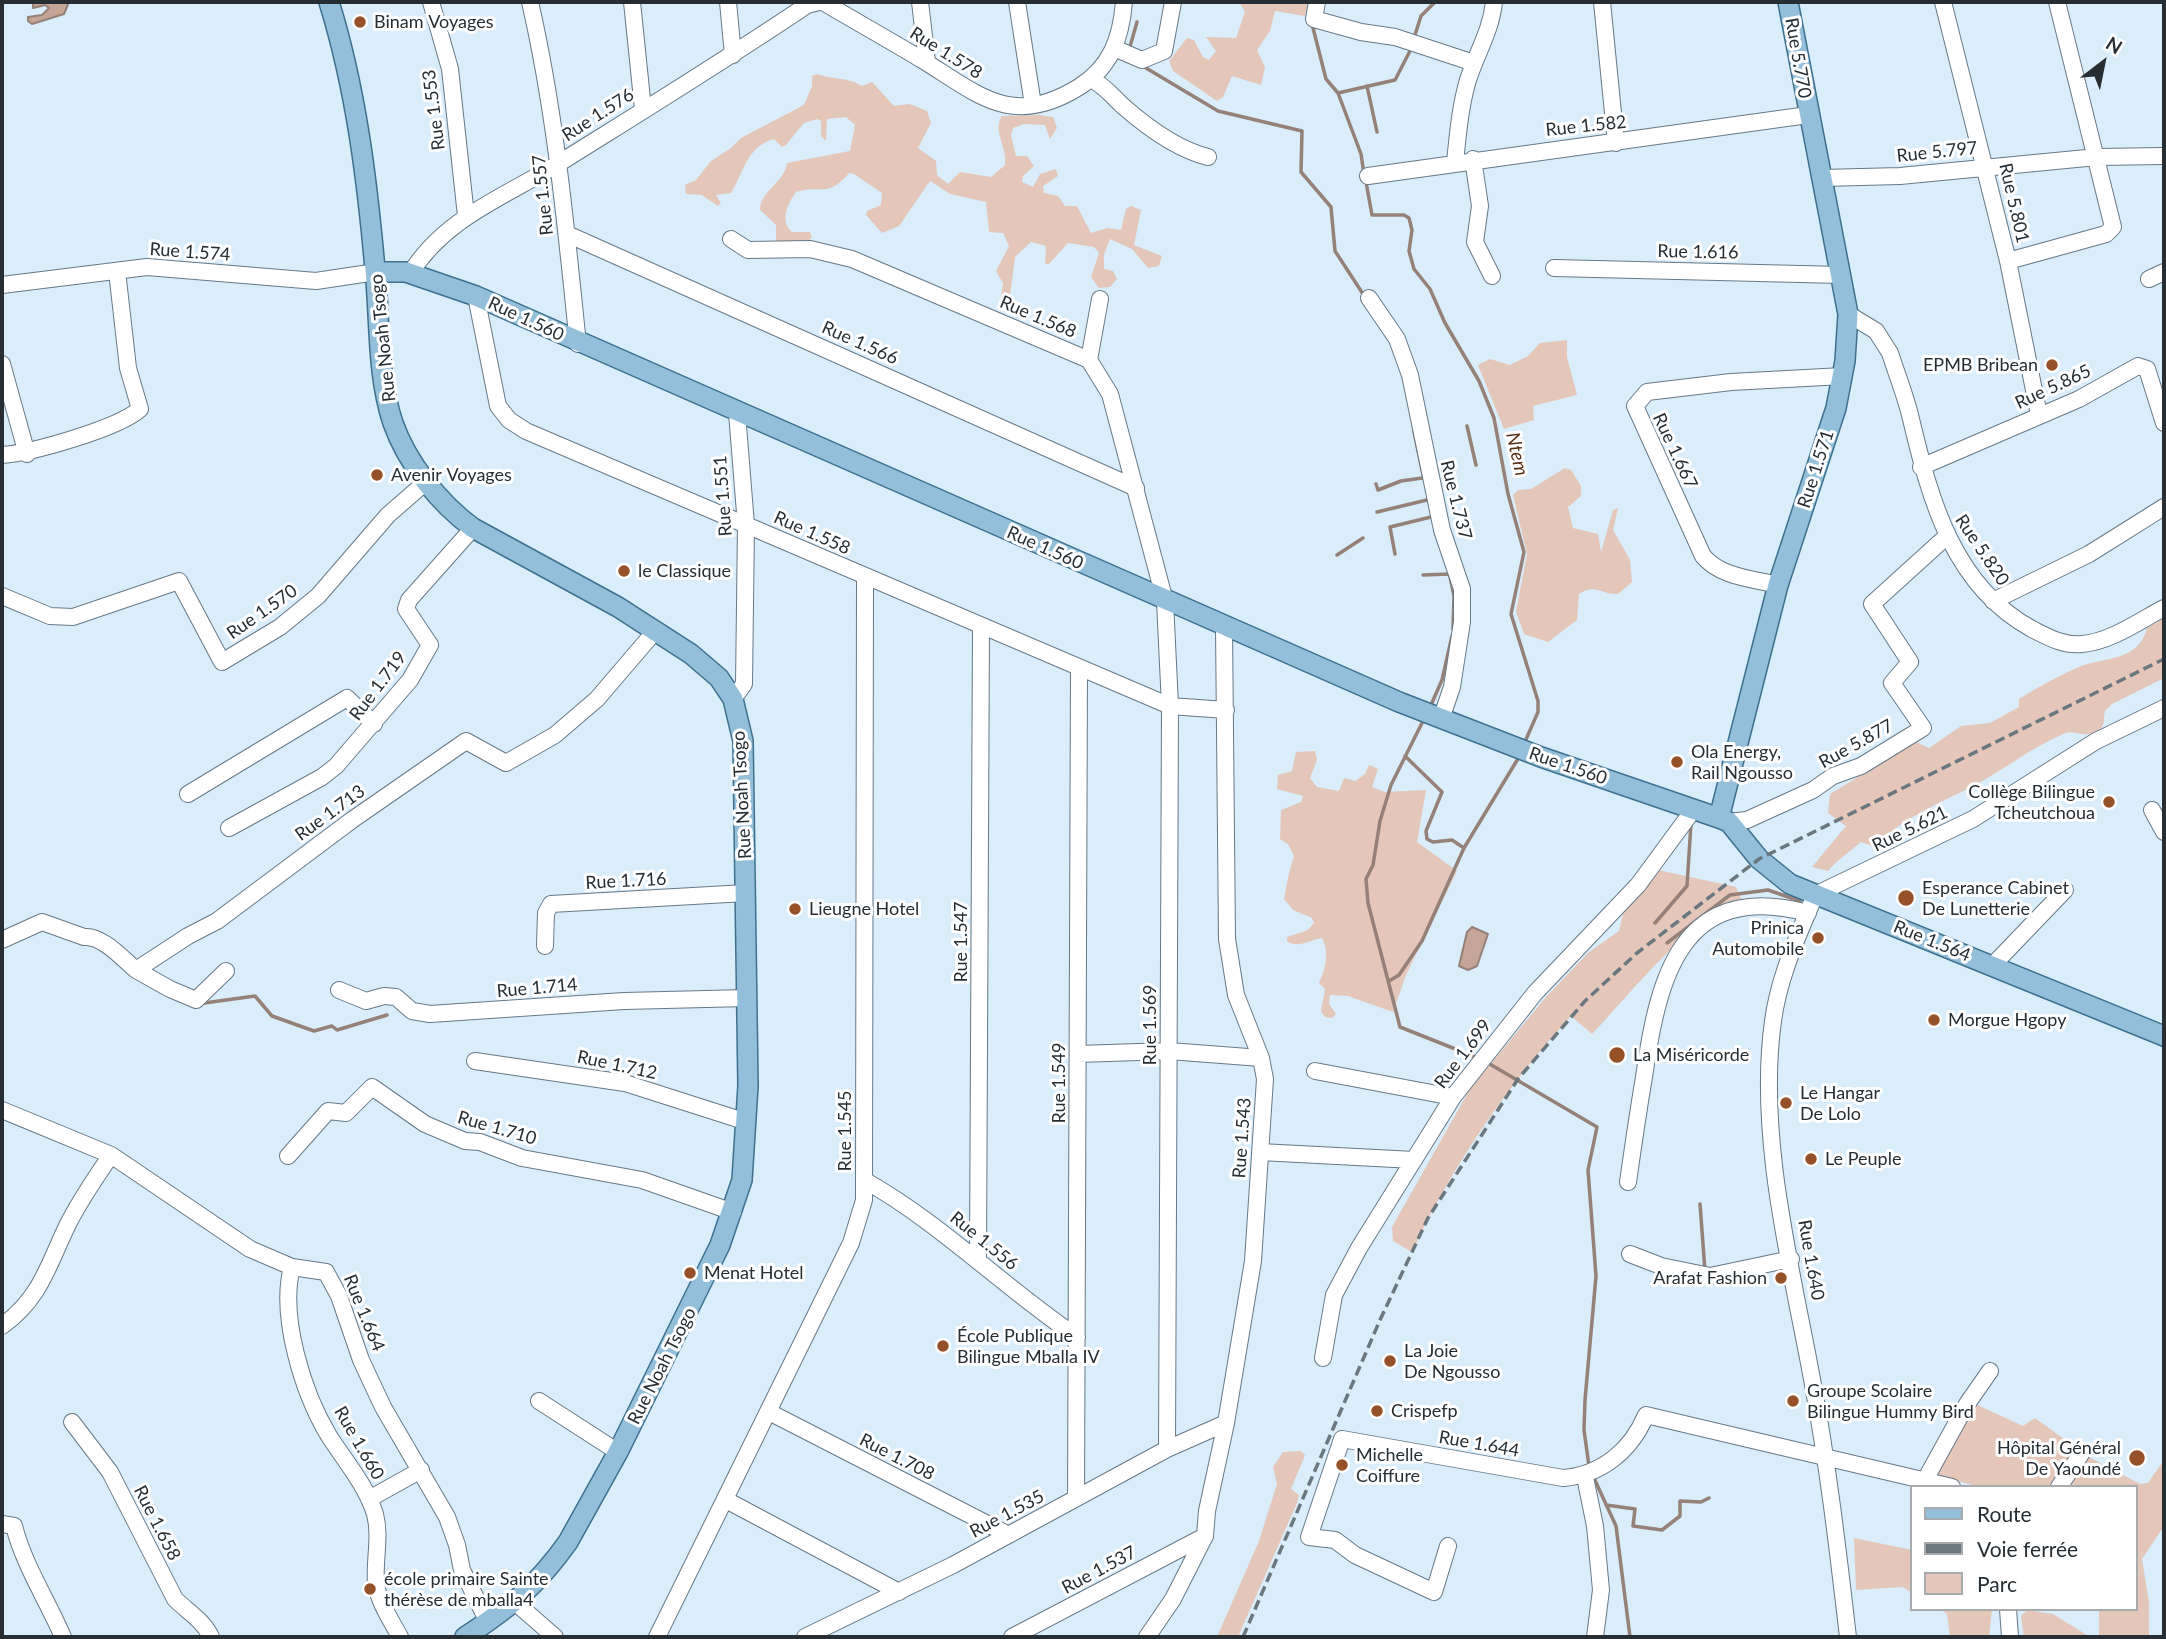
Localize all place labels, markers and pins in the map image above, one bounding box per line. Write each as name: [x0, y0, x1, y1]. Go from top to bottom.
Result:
place label: Binam Voyages: [374, 11, 493, 33]
marker: Binam Voyages: [352, 14, 368, 30]
place label: EPMB Bribean: [1923, 354, 2038, 376]
marker: EPMB Bribean: [2044, 357, 2060, 373]
place label: Avenir Voyages: [391, 464, 512, 486]
marker: Avenir Voyages: [369, 467, 385, 483]
place label: le Classique: [638, 560, 731, 582]
marker: le Classique: [616, 563, 632, 579]
place label: Ola Energy, Rail Ngousso: [1691, 741, 1793, 784]
marker: Ola Energy, Rail Ngousso: [1669, 754, 1685, 770]
place label: Collège Bilingue Tcheutchoua: [1968, 781, 2095, 824]
marker: Collège Bilingue Tcheutchoua: [2101, 794, 2117, 810]
place label: Esperance Cabinet De Lunetterie: [1922, 877, 2069, 920]
marker: Esperance Cabinet De Lunetterie: [1896, 888, 1916, 908]
place label: Lieugne Hotel: [809, 898, 919, 920]
marker: Lieugne Hotel: [787, 901, 803, 917]
place label: Prinica Automobile: [1712, 917, 1804, 960]
marker: Prinica Automobile: [1810, 930, 1826, 946]
place label: Morgue Hgopy: [1948, 1009, 2066, 1031]
marker: Morgue Hgopy: [1926, 1012, 1942, 1028]
place label: La Miséricorde: [1633, 1044, 1749, 1066]
marker: La Miséricorde: [1607, 1045, 1627, 1065]
place label: Le Hangar De Lolo: [1800, 1082, 1880, 1124]
marker: Le Hangar De Lolo: [1778, 1095, 1794, 1111]
place label: Le Peuple: [1825, 1148, 1901, 1170]
marker: Le Peuple: [1803, 1151, 1819, 1167]
place label: Menat Hotel: [704, 1262, 804, 1284]
marker: Menat Hotel: [682, 1265, 698, 1281]
place label: Arafat Fashion: [1653, 1267, 1767, 1289]
marker: Arafat Fashion: [1773, 1270, 1789, 1286]
place label: École Publique Bilingue Mballa IV: [957, 1325, 1100, 1368]
marker: École Publique Bilingue Mballa IV: [935, 1338, 951, 1354]
place label: La Joie De Ngousso: [1404, 1340, 1500, 1382]
marker: La Joie De Ngousso: [1382, 1353, 1398, 1369]
place label: Groupe Scolaire Bilingue Hummy Bird: [1807, 1380, 1974, 1422]
marker: Groupe Scolaire Bilingue Hummy Bird: [1785, 1393, 1801, 1409]
place label: Crispefp: [1391, 1400, 1458, 1422]
marker: Crispefp: [1369, 1403, 1385, 1419]
place label: Hôpital Général De Yaoundé: [1997, 1437, 2121, 1480]
place label: Michelle Coiffure: [1356, 1444, 1423, 1486]
marker: Hôpital Général De Yaoundé: [2127, 1448, 2147, 1468]
marker: Michelle Coiffure: [1334, 1457, 1350, 1473]
place label: école primaire Sainte thérèse de mballa4: [384, 1568, 549, 1610]
marker: école primaire Sainte thérèse de mballa4: [362, 1581, 378, 1597]

